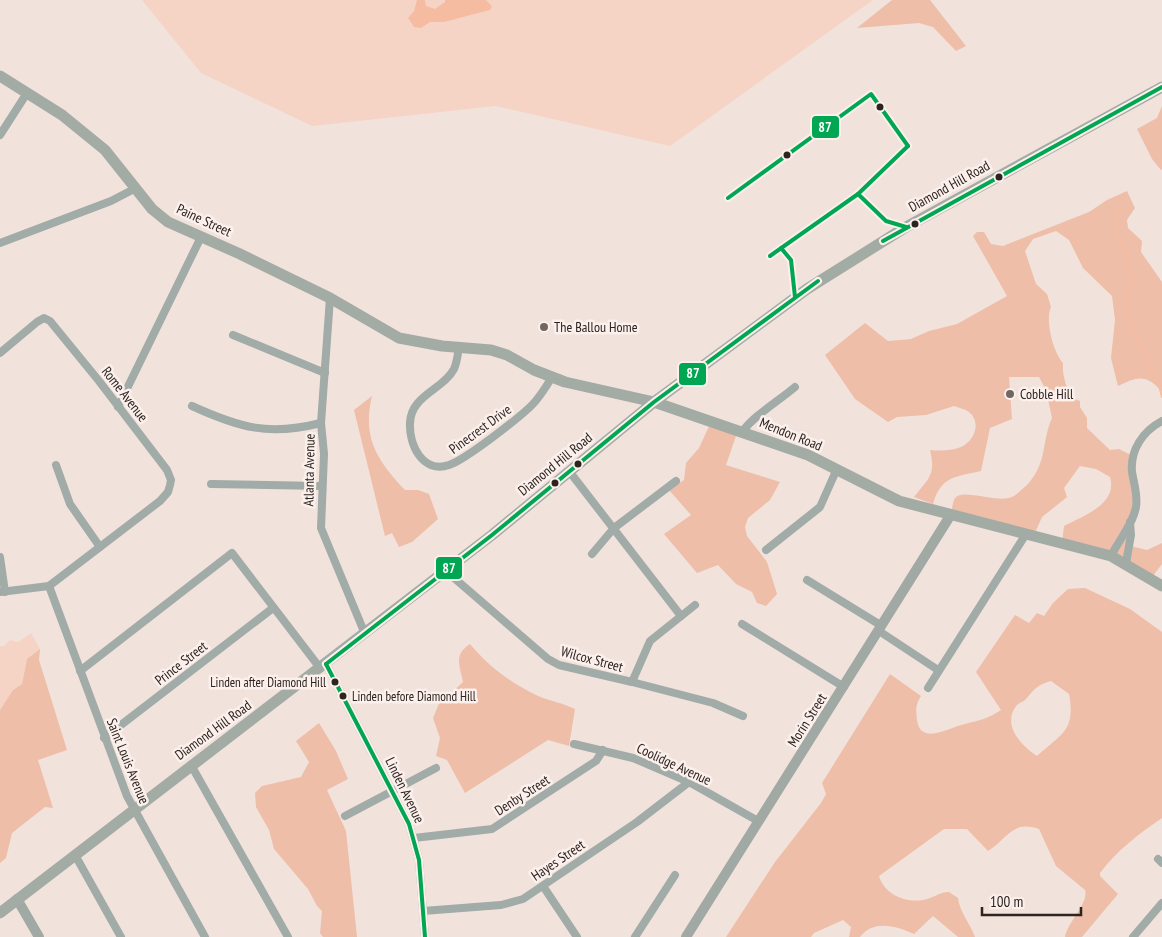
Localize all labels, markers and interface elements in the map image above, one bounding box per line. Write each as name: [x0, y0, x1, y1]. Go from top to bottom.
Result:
unlabelled marker: [875, 102, 885, 112]
line badge: 87: [811, 115, 840, 139]
text: 87: [818, 118, 832, 136]
unlabelled marker: [782, 150, 792, 160]
street label: Diamond Hill Road: [905, 156, 993, 216]
unlabelled marker: [994, 172, 1004, 182]
street label: Paine Street: [174, 199, 234, 241]
unlabelled marker: [910, 219, 920, 229]
place label: The Ballou Home: [554, 318, 638, 336]
marker: The Ballou Home: [538, 321, 550, 333]
line badge: 87: [678, 362, 707, 386]
street label: Rome Avenue: [98, 363, 152, 425]
text: 87: [686, 364, 700, 382]
place label: Cobble Hill: [1020, 385, 1074, 403]
marker: Cobble Hill: [1004, 388, 1016, 400]
street label: Pinecrest Drive: [445, 400, 515, 458]
street label: Mendon Road: [757, 413, 825, 455]
street label: Diamond Hill Road: [514, 429, 596, 499]
street label: Atlanta Avenue: [299, 433, 319, 507]
unlabelled marker: [573, 459, 583, 469]
unlabelled marker: [550, 478, 560, 488]
line badge: 87: [435, 556, 463, 580]
text: 87: [442, 559, 456, 577]
street label: Prince Street: [151, 637, 211, 689]
street label: Wilcox Street: [559, 642, 625, 676]
place label: Linden after Diamond Hill: [210, 674, 326, 691]
marker: Linden after Diamond Hill: [330, 677, 340, 687]
place label: Linden before Diamond Hill: [352, 688, 476, 705]
street label: Morin Street: [783, 690, 831, 750]
marker: Linden before Diamond Hill: [338, 691, 348, 701]
street label: Diamond Hill Road: [171, 696, 255, 764]
street label: Saint Louis Avenue: [103, 716, 153, 807]
street label: Coolidge Avenue: [634, 739, 714, 789]
street label: Linden Avenue: [381, 754, 429, 826]
street label: Denby Street: [491, 770, 553, 819]
street label: Hayes Street: [528, 835, 588, 884]
scale bar: [982, 884, 1081, 916]
text: 100 m: [990, 892, 1023, 911]

